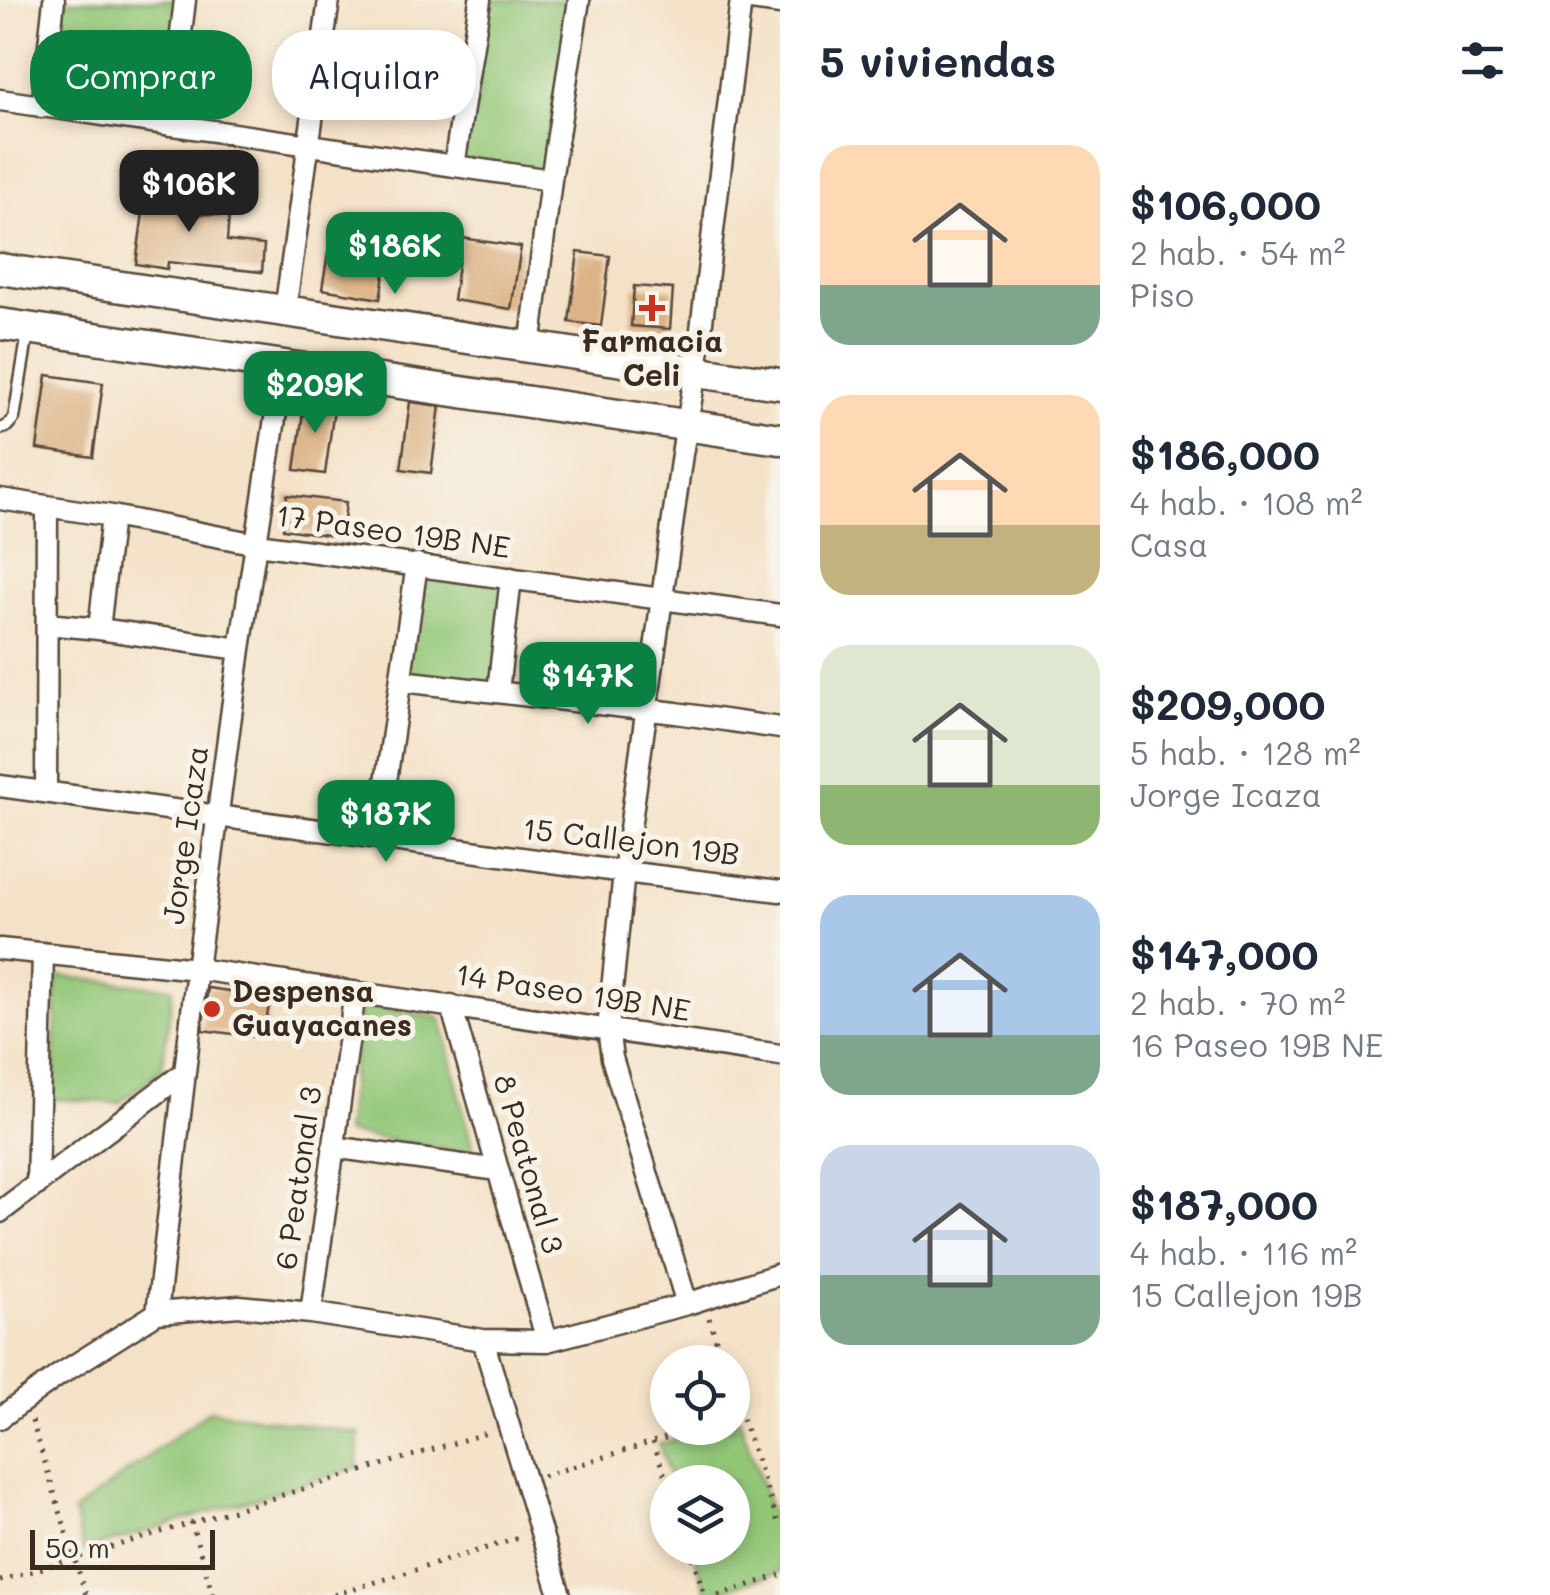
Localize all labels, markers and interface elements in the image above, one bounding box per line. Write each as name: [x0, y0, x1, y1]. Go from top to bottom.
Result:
chip: Comprar: [30, 30, 252, 120]
chip: Alquilar: [272, 30, 476, 120]
text: 5 viviendas: [820, 33, 1056, 88]
icon: filters: [1455, 33, 1510, 88]
pin: $106K: [119, 150, 259, 235]
text: $106K: [142, 161, 236, 203]
text: $106,000: [1130, 176, 1321, 231]
icon: home: [900, 185, 1020, 305]
pin: $186K: [325, 212, 465, 297]
text: $186K: [348, 223, 442, 265]
text: 2 hab. · 54 m²: [1130, 231, 1346, 273]
text: Piso: [1130, 273, 1194, 315]
marker: Farmacia Celi: [641, 297, 663, 319]
place label: Farmacia Celi: [581, 320, 723, 394]
pin: $209K: [245, 351, 385, 436]
text: $209K: [266, 362, 364, 404]
text: $186,000: [1130, 426, 1320, 481]
icon: home: [900, 435, 1020, 555]
text: 4 hab. · 108 m²: [1130, 481, 1363, 523]
street label: 17 Paseo 19B NE: [274, 494, 513, 566]
text: Casa: [1130, 523, 1208, 565]
pin: $147K: [518, 642, 658, 727]
text: $147K: [541, 653, 635, 695]
text: $209,000: [1130, 676, 1326, 731]
icon: home: [900, 685, 1020, 805]
text: 5 hab. · 128 m²: [1130, 731, 1361, 773]
street label: Jorge Icaza: [152, 743, 216, 926]
text: Jorge Icaza: [1130, 773, 1322, 815]
pin: $187K: [316, 780, 456, 865]
text: $187K: [340, 791, 432, 833]
street label: 15 Callejon 19B: [521, 807, 742, 873]
text: $147,000: [1130, 926, 1319, 981]
icon: home: [900, 935, 1020, 1055]
street label: 14 Paseo 19B NE: [453, 953, 693, 1029]
place label: Despensa Guayacanes: [232, 970, 412, 1044]
text: 2 hab. · 70 m²: [1130, 981, 1346, 1023]
marker: Despensa Guayacanes: [201, 998, 223, 1020]
text: 16 Paseo 19B NE: [1130, 1023, 1383, 1065]
street label: 8 Peatonal 3: [485, 1069, 575, 1258]
street label: 6 Peatonal 3: [264, 1084, 330, 1272]
text: $187,000: [1130, 1176, 1318, 1231]
icon: home: [900, 1185, 1020, 1305]
text: 4 hab. · 116 m²: [1130, 1231, 1357, 1273]
text: 15 Callejon 19B: [1130, 1273, 1363, 1315]
map controls: [650, 1345, 750, 1565]
button: locate: [650, 1345, 750, 1445]
button: layers: [650, 1465, 750, 1565]
scale bar: [30, 1525, 215, 1570]
text: 50 m: [45, 1529, 110, 1565]

